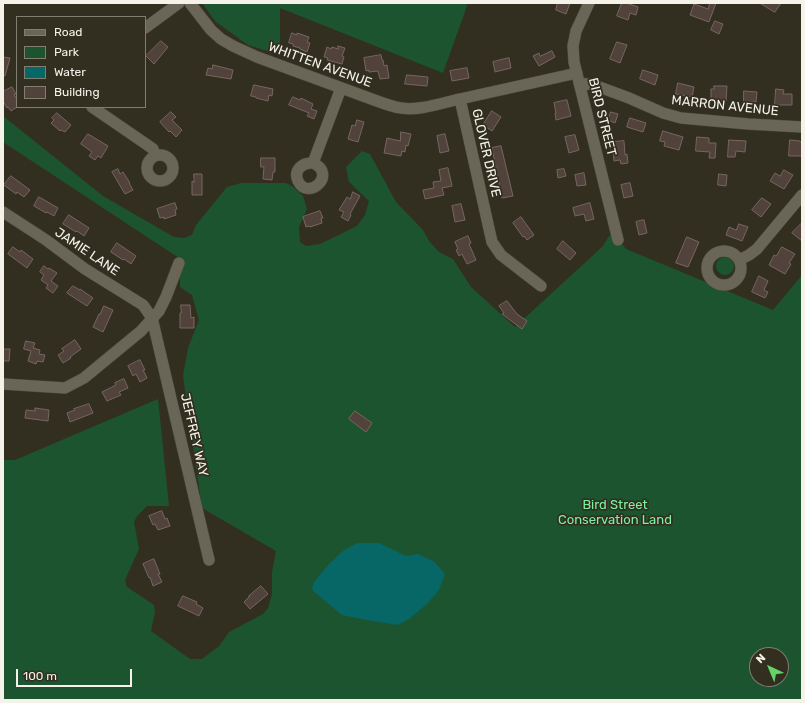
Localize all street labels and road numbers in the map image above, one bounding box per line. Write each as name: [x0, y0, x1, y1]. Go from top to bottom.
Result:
street label: WHITTEN AVENUE: [266, 39, 374, 91]
street label: BIRD STREET: [585, 76, 619, 158]
street label: MARRON AVENUE: [671, 93, 779, 119]
street label: GLOVER DRIVE: [468, 107, 504, 199]
street label: JAMIE LANE: [52, 225, 122, 279]
street label: JEFFREY WAY: [177, 392, 211, 478]

